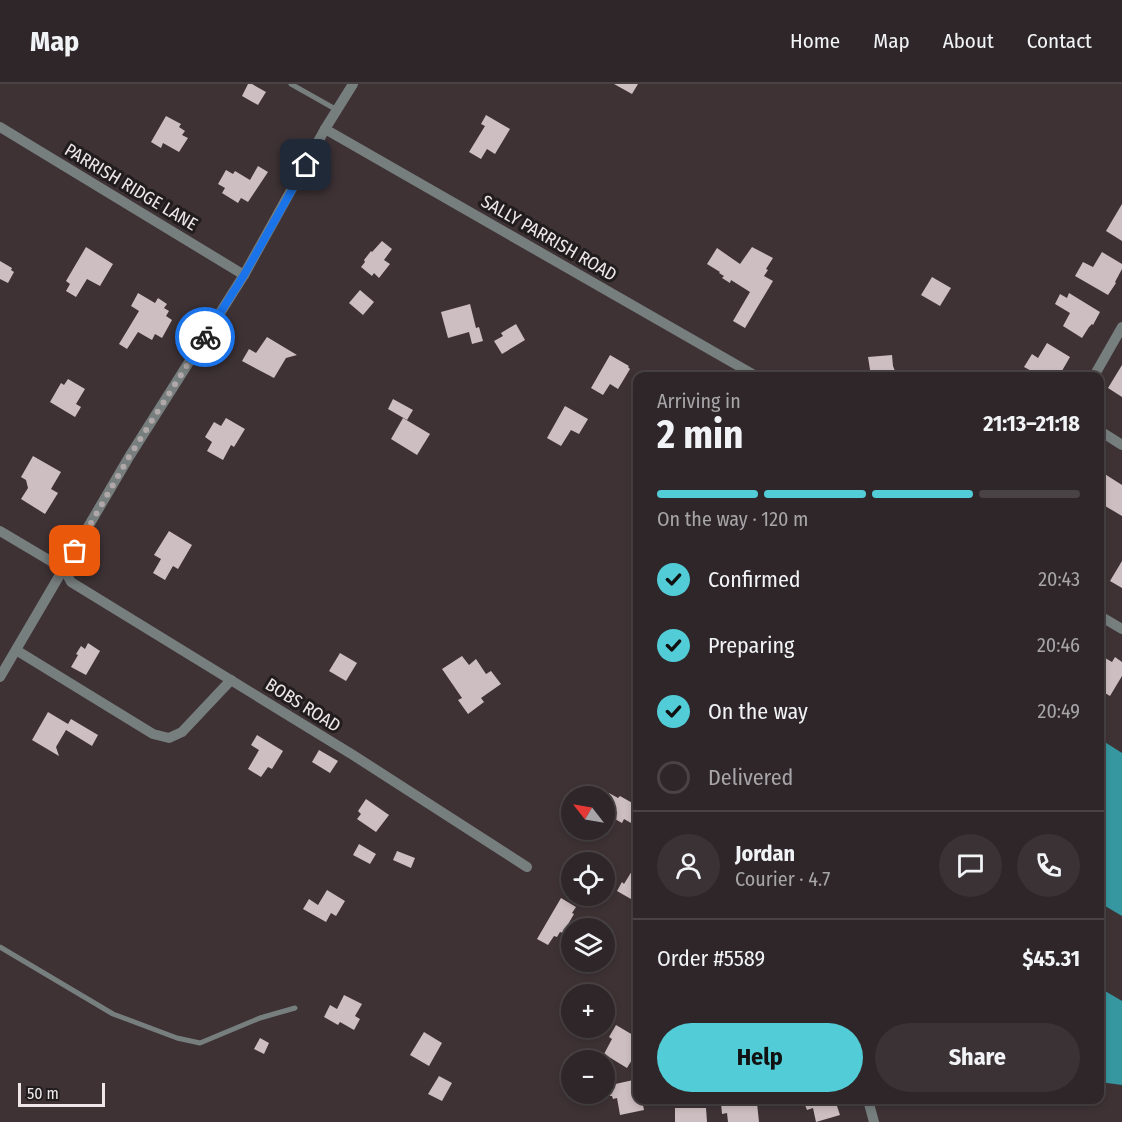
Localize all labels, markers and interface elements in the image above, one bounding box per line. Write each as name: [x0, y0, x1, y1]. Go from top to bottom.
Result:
text: Map: [30, 25, 79, 58]
text: Home: [790, 28, 840, 54]
text: Map: [873, 28, 910, 54]
text: About: [943, 28, 994, 54]
text: Contact: [1027, 28, 1092, 54]
street label: PARRISH RIDGE LANE: [61, 139, 201, 235]
pin: [280, 139, 331, 190]
icon: home: [289, 148, 322, 181]
street label: SALLY PARRISH ROAD: [477, 190, 621, 286]
courier: [175, 307, 235, 367]
icon: bike: [189, 321, 222, 354]
text: Arriving in: [657, 389, 741, 413]
text: 21:13–21:18: [983, 410, 1080, 437]
text: 2 min: [657, 412, 743, 458]
text: On the way · 120 m: [657, 507, 808, 531]
pin: [49, 525, 100, 576]
icon: bag: [58, 534, 91, 567]
icon: check: [657, 563, 690, 596]
text: Confirmed: [708, 566, 801, 593]
text: 20:43: [1038, 567, 1080, 591]
icon: check: [657, 629, 690, 662]
text: Preparing: [708, 632, 794, 659]
text: 20:46: [1037, 633, 1080, 657]
street label: BOBS ROAD: [261, 673, 345, 737]
icon: check: [657, 695, 690, 728]
text: On the way: [708, 698, 808, 725]
text: 20:49: [1038, 699, 1080, 723]
text: Delivered: [708, 764, 793, 791]
north arrow: [561, 786, 615, 840]
map controls: [561, 786, 615, 1104]
button: person: [657, 834, 720, 897]
button: chat: [939, 834, 1002, 897]
button: phone: [1017, 834, 1080, 897]
text: Jordan: [735, 840, 795, 867]
button: locate: [561, 852, 615, 906]
text: Courier · 4.7: [735, 867, 830, 891]
button: layers: [561, 918, 615, 972]
text: Order #5589: [657, 945, 765, 972]
text: $45.31: [1022, 945, 1080, 972]
button: +: [561, 984, 615, 1038]
button: Help: [657, 1023, 863, 1092]
button: Share: [875, 1023, 1080, 1092]
button: −: [561, 1050, 615, 1104]
scale bar: [18, 1080, 105, 1108]
text: 50 m: [27, 1084, 59, 1103]

